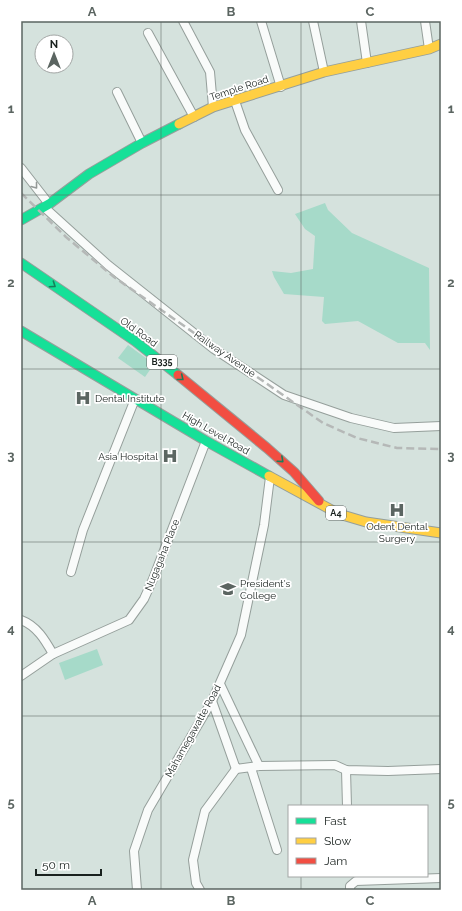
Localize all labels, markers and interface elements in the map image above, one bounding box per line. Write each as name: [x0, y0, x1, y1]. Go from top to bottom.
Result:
text: A: [88, 4, 97, 19]
text: B: [227, 4, 236, 19]
text: C: [366, 4, 375, 19]
north arrow: [34, 34, 74, 74]
text: N: [50, 38, 58, 51]
street label: Temple Road: [208, 73, 270, 103]
text: 1: [8, 101, 15, 116]
text: 1: [448, 101, 455, 116]
one-way arrow: [30, 182, 37, 189]
text: 2: [7, 275, 15, 290]
text: 2: [447, 275, 455, 290]
one-way arrow: [49, 280, 56, 288]
street label: Old Road: [118, 315, 160, 349]
street label: Railway Avenue: [192, 329, 258, 379]
road number: B335: [147, 355, 177, 369]
one-way arrow: [176, 373, 183, 380]
hospital icon: Dental Institute: [74, 389, 92, 407]
place label: Dental Institute: [95, 393, 165, 404]
street label: High Level Road: [181, 409, 251, 457]
hospital icon: Asia Hospital: [161, 447, 179, 465]
text: 3: [7, 448, 15, 463]
text: 3: [447, 448, 455, 463]
place label: Asia Hospital: [98, 451, 158, 462]
one-way arrow: [276, 456, 284, 463]
hospital icon: Odent Dental Surgery: [388, 501, 406, 519]
road number: A4: [326, 506, 346, 520]
street label: Nugagaha Place: [143, 517, 181, 593]
place label: Odent Dental Surgery: [366, 521, 428, 544]
place label: President's College: [240, 578, 291, 601]
school or university icon: President's College: [219, 580, 237, 598]
text: 4: [7, 621, 15, 636]
text: 4: [447, 621, 455, 636]
street label: Mahamegawatte Road: [163, 683, 223, 779]
text: 5: [7, 795, 15, 810]
text: 5: [447, 795, 455, 810]
legend: [288, 805, 428, 877]
text: Fast: [324, 814, 347, 828]
text: Slow: [324, 834, 351, 848]
scale bar: [36, 851, 101, 877]
text: Jam: [324, 854, 347, 868]
text: 50 m: [42, 858, 70, 872]
text: A: [88, 893, 97, 908]
text: B: [227, 893, 236, 908]
text: C: [366, 893, 375, 908]

